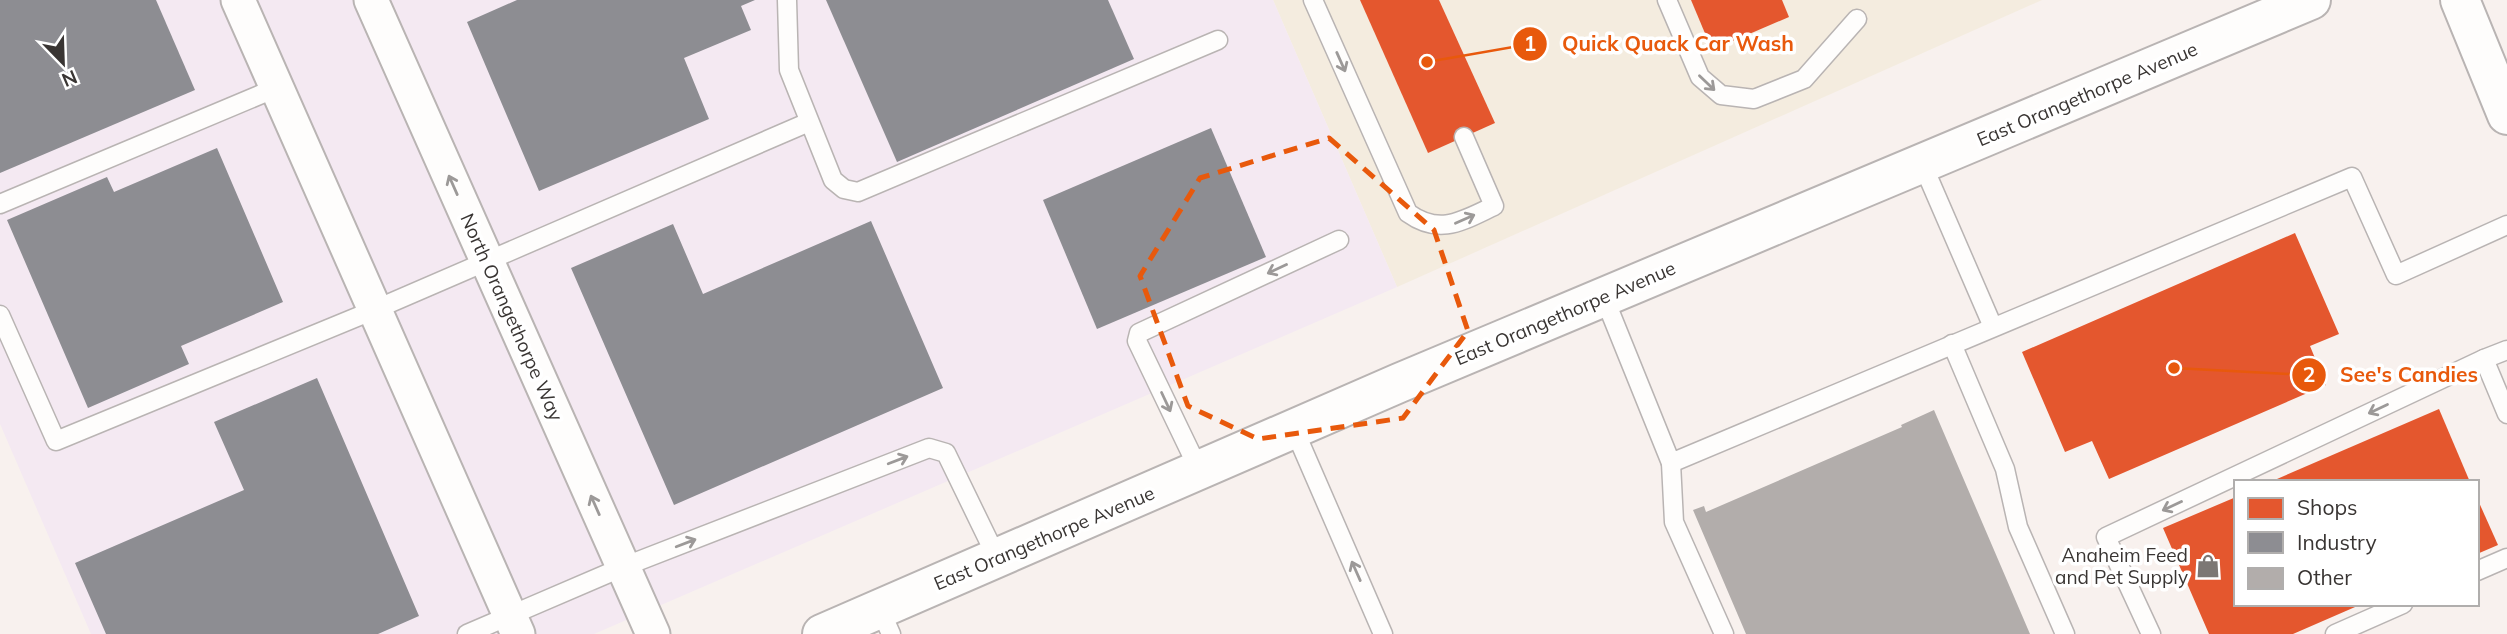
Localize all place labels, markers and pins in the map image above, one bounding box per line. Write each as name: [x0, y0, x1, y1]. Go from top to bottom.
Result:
callout: Quick Quack Car Wash: [1513, 23, 1808, 65]
callout: See's Candies: [2291, 354, 2493, 396]
place label: Anaheim Feed and Pet Supply: [2055, 543, 2188, 589]
shop icon: Anaheim Feed and Pet Supply: [2194, 552, 2222, 580]

